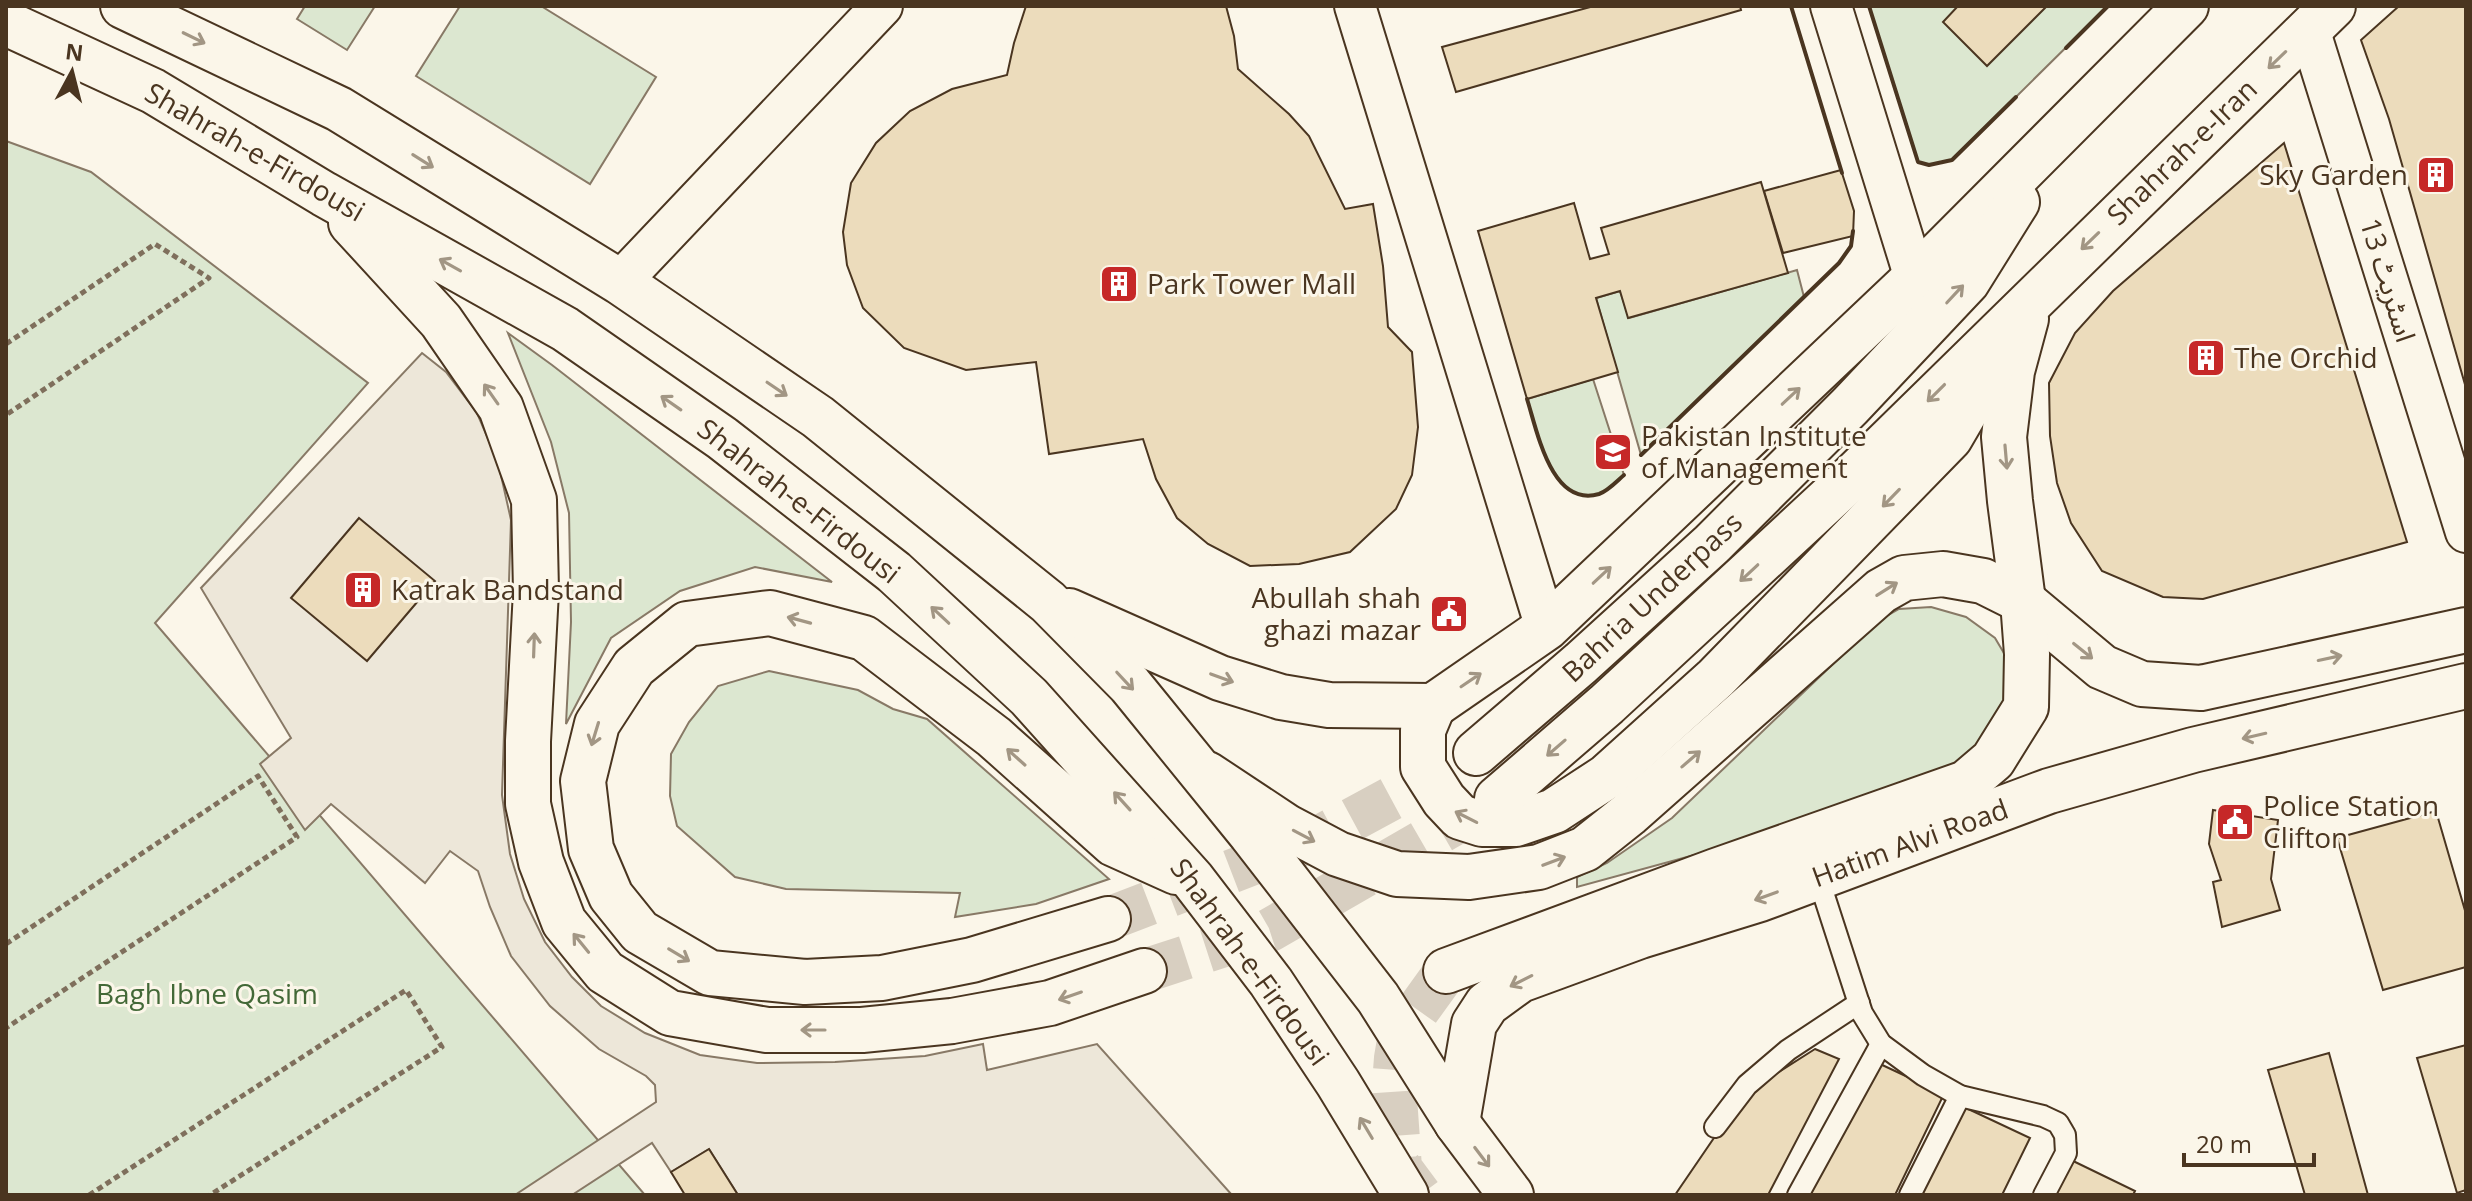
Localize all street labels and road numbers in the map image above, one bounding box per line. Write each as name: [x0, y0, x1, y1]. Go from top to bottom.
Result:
street label: Shahrah-e-Iran: [2098, 70, 2265, 233]
street label: Shahrah-e-Firdousi: [139, 73, 372, 230]
street label: اسٹریٹ 13: [2352, 213, 2426, 346]
street label: Shahrah-e-Firdousi: [690, 409, 909, 591]
street label: Bahria Underpass: [1553, 503, 1750, 690]
street label: Hatim Alvi Road: [1806, 789, 2013, 895]
street label: Shahrah-e-Firdousi: [1163, 850, 1339, 1073]

